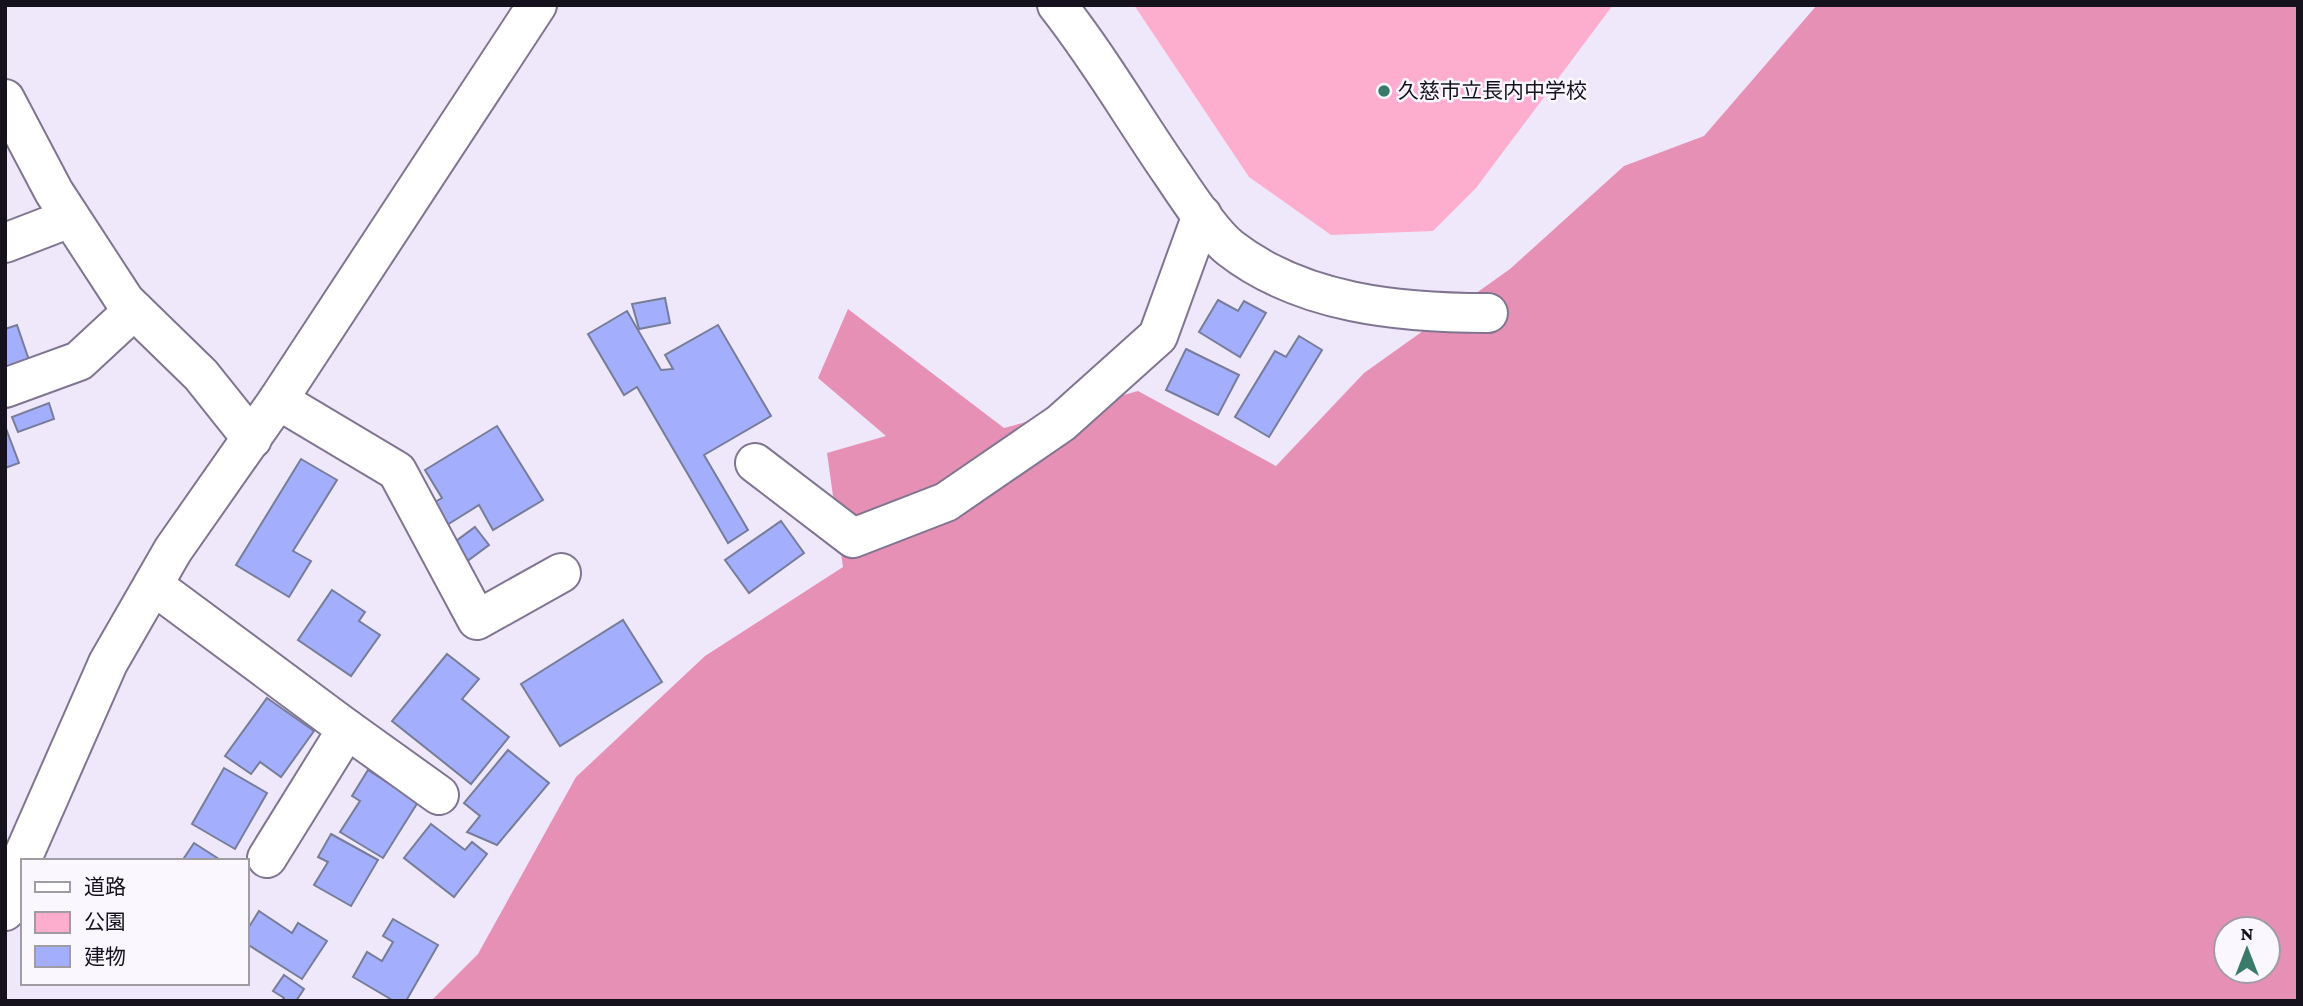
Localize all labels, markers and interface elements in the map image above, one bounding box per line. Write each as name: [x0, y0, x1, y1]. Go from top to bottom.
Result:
place label: 久慈市立長内中学校: [1398, 79, 1587, 103]
marker: 久慈市立長内中学校: [1376, 83, 1392, 99]
legend: [21, 859, 248, 985]
text: 道路: [84, 875, 126, 899]
text: 公園: [84, 910, 126, 934]
north arrow: [2212, 915, 2282, 985]
text: N: [2241, 923, 2254, 944]
text: 建物: [84, 945, 126, 969]

